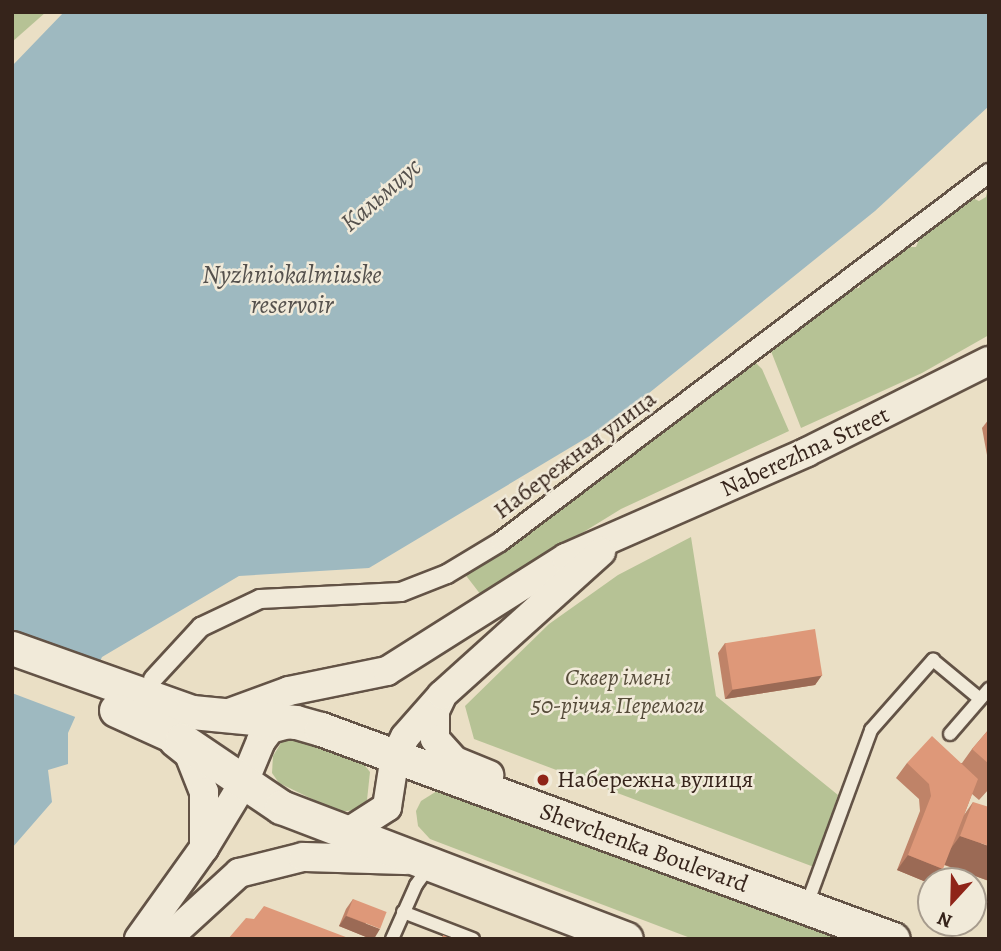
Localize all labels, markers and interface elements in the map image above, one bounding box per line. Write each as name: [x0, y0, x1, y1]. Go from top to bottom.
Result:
water label: Кальмиус: [334, 151, 428, 239]
water label: Nyzhniokalmiuske reservoir: [202, 259, 382, 320]
street label: Набережная улица: [488, 385, 662, 525]
street label: Naberezhna Street: [716, 400, 894, 504]
park label: Сквер імені 50-річчя Перемоги: [531, 664, 705, 720]
place label: Набережна вулиця: [557, 766, 753, 794]
marker: Набережна вулиця: [535, 772, 551, 788]
street label: Shevchenka Boulevard: [536, 797, 752, 899]
north arrow: [917, 867, 987, 937]
text: N: [934, 905, 956, 934]

